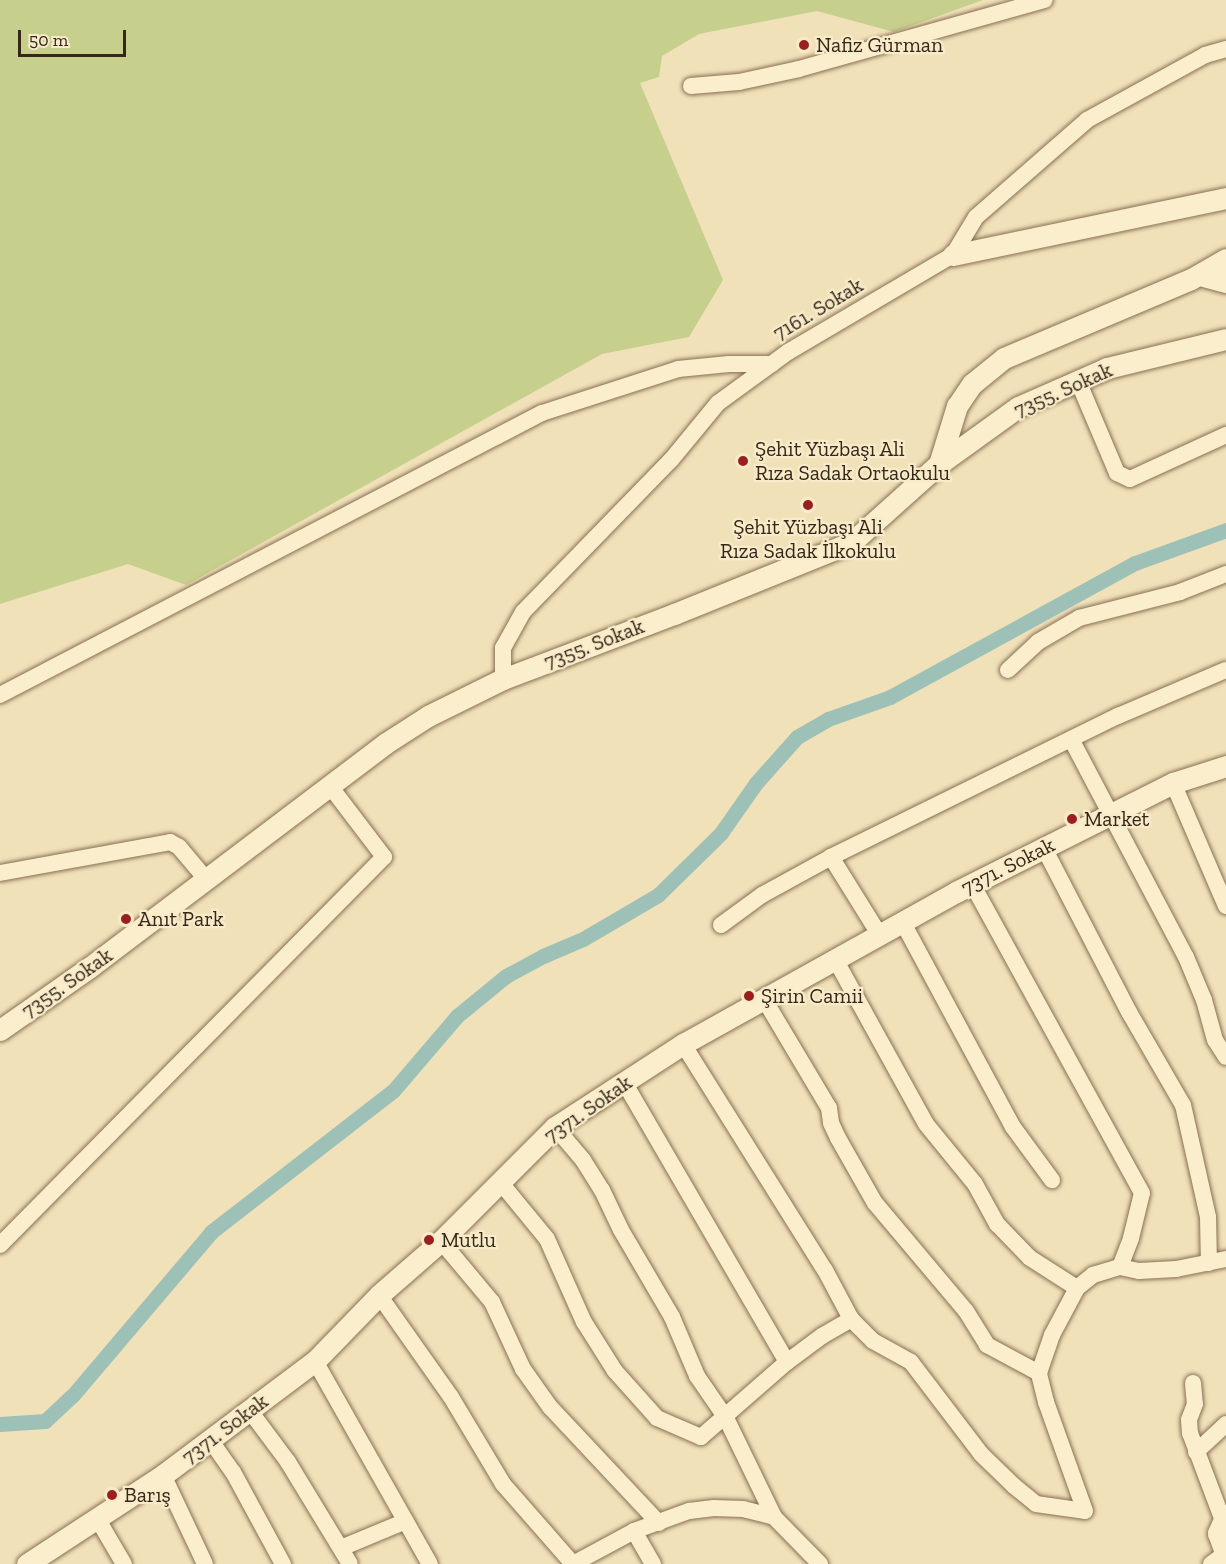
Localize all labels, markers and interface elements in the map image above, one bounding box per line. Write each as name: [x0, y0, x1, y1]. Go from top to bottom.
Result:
scale bar: [21, 18, 129, 56]
text: 50 m: [29, 29, 68, 51]
place label: Nafiz Gürman: [816, 32, 943, 58]
marker: Nafiz Gürman: [797, 38, 811, 52]
street label: 7161. Sokak: [768, 272, 868, 346]
street label: 7355. Sokak: [1010, 357, 1116, 423]
place label: Şehit Yüzbaşı Ali Rıza Sadak Ortaokulu: [755, 436, 950, 486]
marker: Şehit Yüzbaşı Ali Rıza Sadak Ortaokulu: [736, 454, 750, 468]
marker: Şehit Yüzbaşı Ali Rıza Sadak İlkokulu: [801, 498, 815, 512]
place label: Şehit Yüzbaşı Ali Rıza Sadak İlkokulu: [720, 514, 896, 564]
street label: 7355. Sokak: [541, 613, 647, 675]
place label: Market: [1084, 806, 1149, 832]
marker: Market: [1065, 812, 1079, 826]
street label: 7371. Sokak: [957, 832, 1059, 900]
place label: Anıt Park: [138, 906, 224, 932]
marker: Anıt Park: [119, 912, 133, 926]
street label: 7355. Sokak: [17, 943, 117, 1023]
place label: Şirin Camii: [761, 983, 863, 1009]
marker: Şirin Camii: [742, 989, 756, 1003]
street label: 7371. Sokak: [539, 1070, 637, 1148]
place label: Mutlu: [441, 1227, 496, 1253]
marker: Mutlu: [422, 1233, 436, 1247]
street label: 7371. Sokak: [177, 1388, 273, 1470]
place label: Barış: [124, 1482, 171, 1508]
marker: Barış: [105, 1488, 119, 1502]

